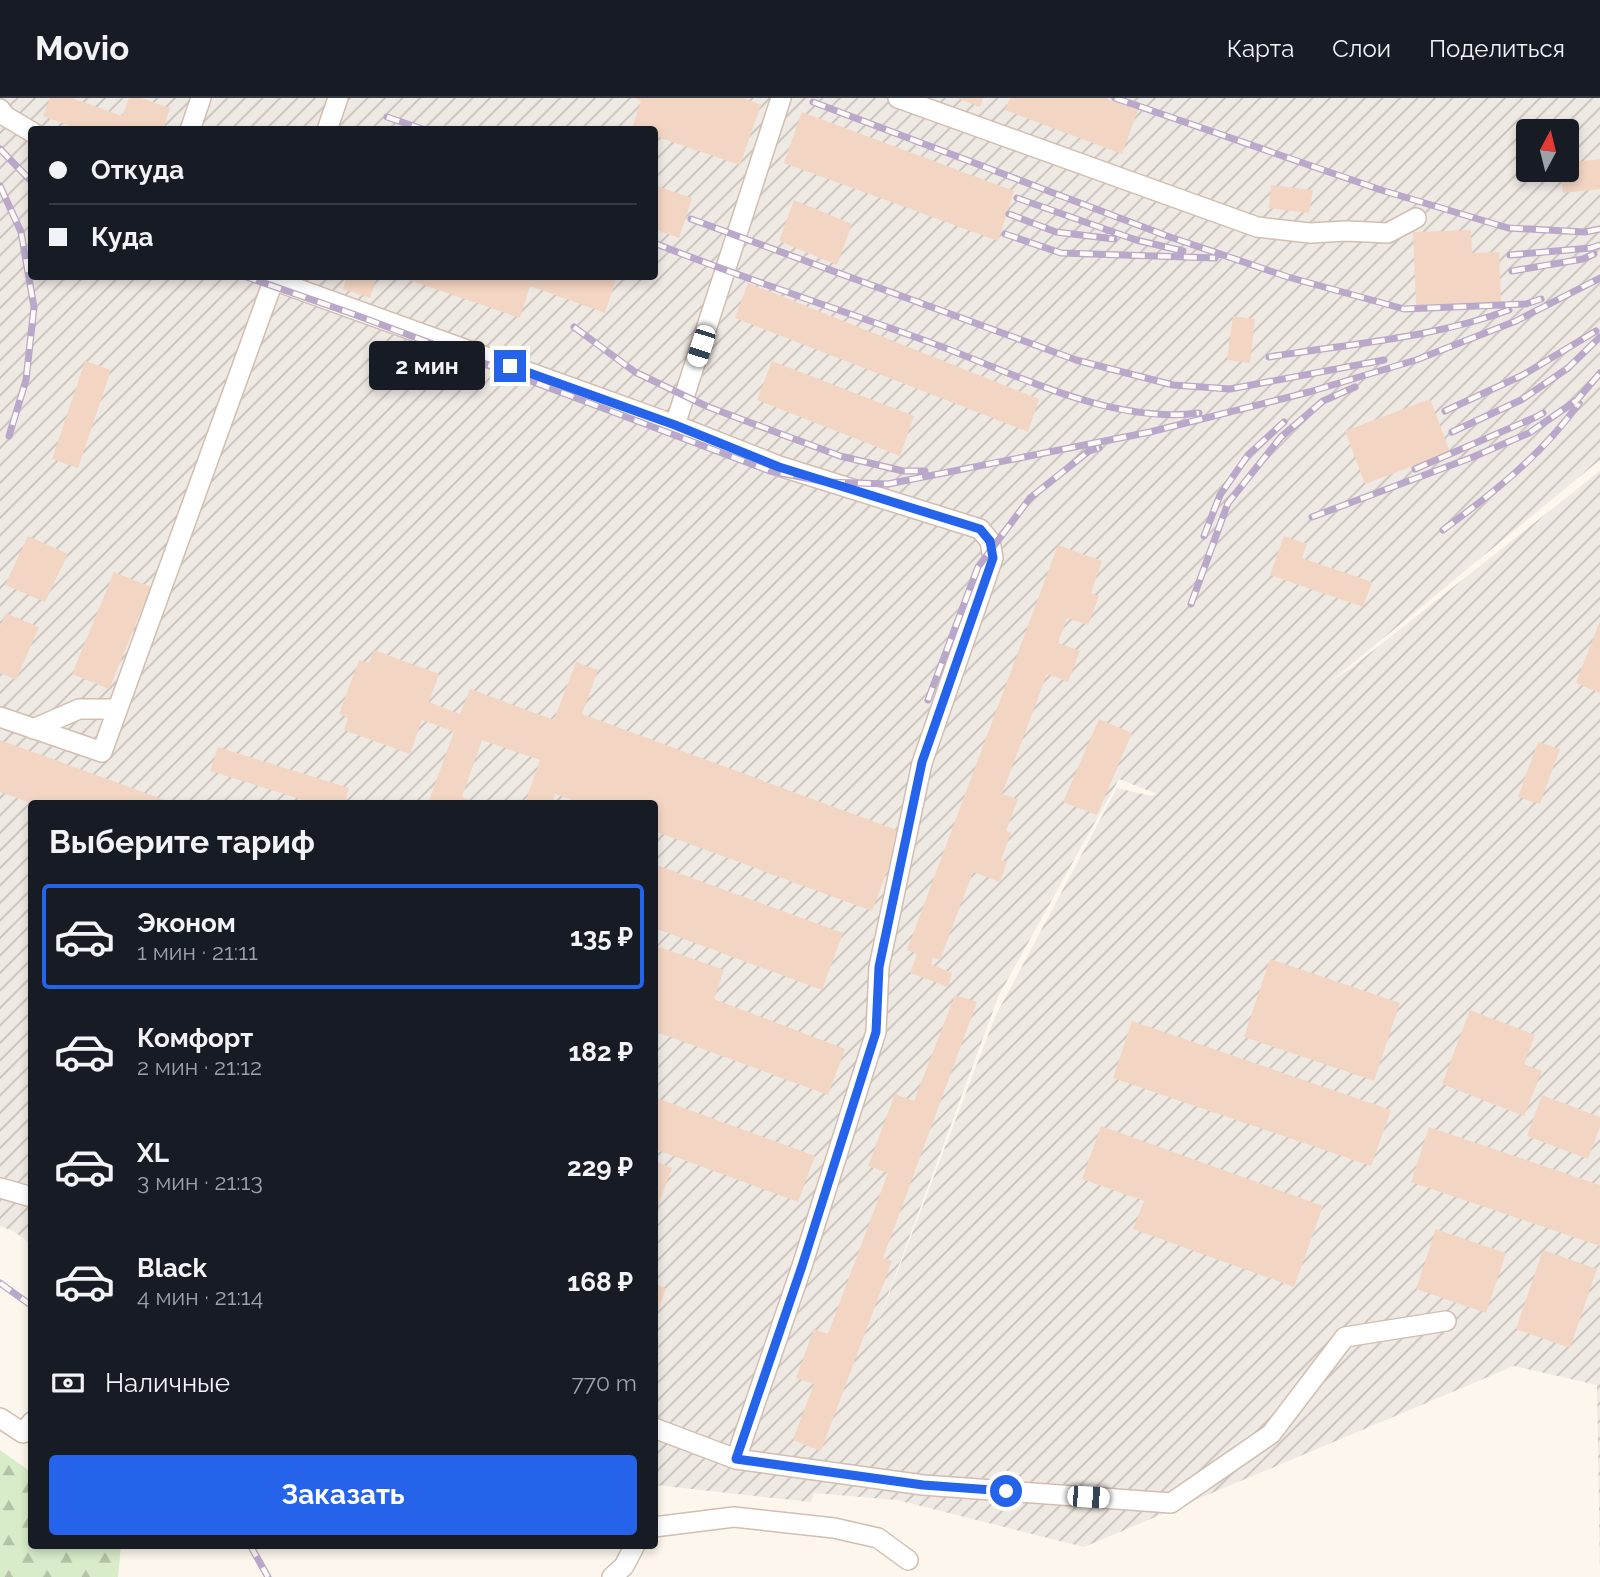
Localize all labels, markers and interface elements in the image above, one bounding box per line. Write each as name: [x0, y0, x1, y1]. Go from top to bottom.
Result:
text: Movio: [35, 29, 129, 68]
text: Карта: [1227, 34, 1294, 63]
text: Слои: [1332, 34, 1391, 63]
text: Поделиться: [1429, 34, 1565, 63]
north arrow: [1516, 119, 1578, 182]
map controls: [1516, 119, 1579, 182]
text: Откуда: [91, 155, 184, 185]
text: Куда: [91, 222, 154, 252]
car: [685, 323, 718, 369]
callout: 2 мин: [370, 342, 486, 390]
route end: [494, 350, 526, 382]
text: 2 мин: [395, 352, 459, 379]
text: Выберите тариф: [49, 823, 315, 860]
icon: car: [53, 905, 116, 968]
text: Эконом: [137, 908, 236, 938]
text: 135 ₽: [570, 922, 633, 952]
text: 1 мин · 21:11: [137, 938, 258, 965]
icon: car: [53, 1020, 116, 1083]
text: Комфорт: [137, 1023, 253, 1053]
text: 182 ₽: [568, 1037, 633, 1067]
text: 2 мин · 21:12: [137, 1053, 262, 1080]
icon: car: [53, 1135, 116, 1198]
text: XL: [137, 1138, 169, 1168]
text: 229 ₽: [567, 1152, 633, 1182]
text: 3 мин · 21:13: [137, 1168, 263, 1195]
icon: car: [53, 1250, 116, 1313]
text: Black: [137, 1253, 207, 1283]
text: 168 ₽: [567, 1267, 633, 1297]
text: 4 мин · 21:14: [137, 1283, 263, 1310]
icon: cash: [49, 1364, 87, 1402]
text: Наличные: [105, 1368, 230, 1398]
text: 770 m: [571, 1369, 637, 1396]
button: Заказать: [49, 1455, 637, 1535]
route start: [990, 1475, 1022, 1507]
car: [1067, 1485, 1110, 1509]

